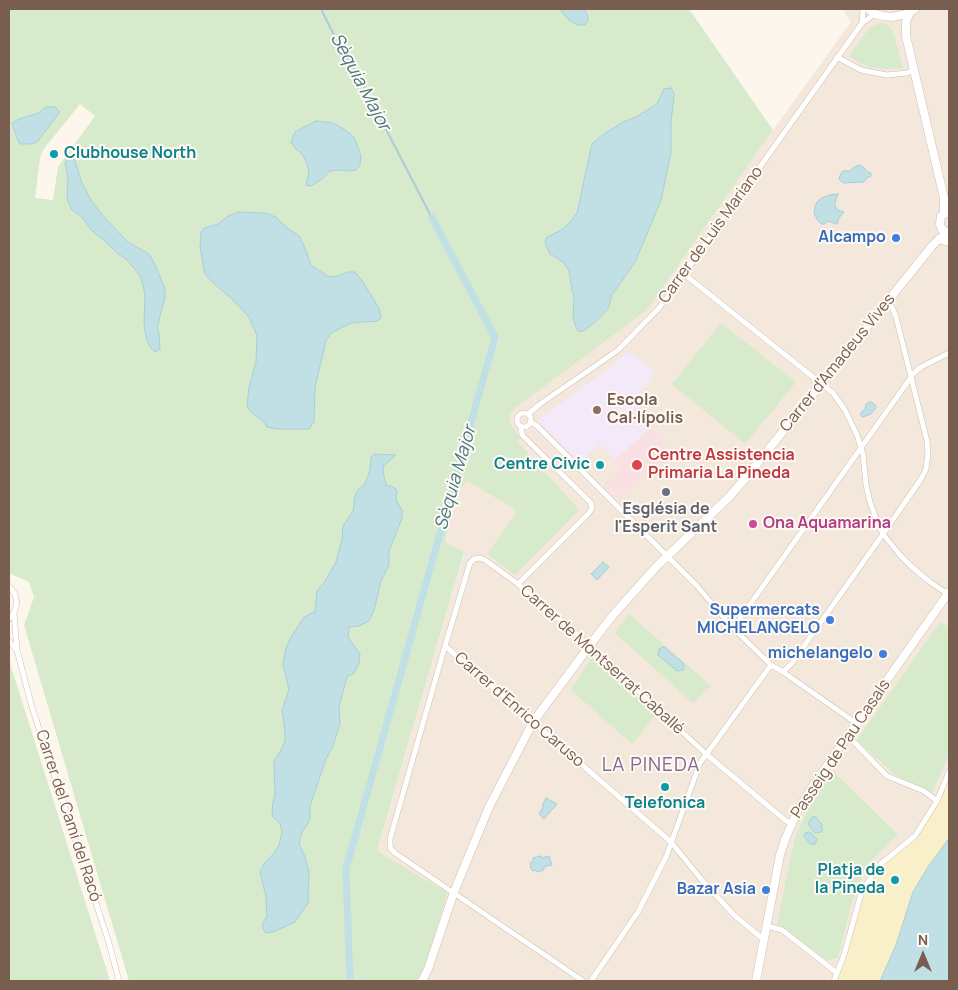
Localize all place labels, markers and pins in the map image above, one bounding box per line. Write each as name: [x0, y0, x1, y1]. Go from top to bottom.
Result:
place label: Clubhouse North: [64, 144, 196, 164]
marker: Clubhouse North: [48, 148, 60, 160]
place label: Alcampo: [818, 228, 886, 248]
marker: Alcampo: [890, 232, 902, 244]
place label: Escola Cal·lípolis: [607, 391, 683, 429]
marker: Escola Cal·lípolis: [591, 404, 603, 416]
place label: Centre Assistencia Primaria La Pineda: [648, 446, 795, 484]
place label: Centre Civic: [494, 455, 590, 475]
marker: Centre Assistencia Primaria La Pineda: [630, 458, 644, 472]
marker: Centre Civic: [594, 459, 606, 471]
marker: Església de l'Esperit Sant: [660, 486, 672, 498]
place label: Església de l'Esperit Sant: [615, 500, 717, 538]
place label: Ona Aquamarina: [763, 514, 891, 534]
marker: Ona Aquamarina: [747, 518, 759, 530]
place label: Supermercats MICHELANGELO: [697, 601, 820, 639]
marker: Supermercats MICHELANGELO: [824, 614, 836, 626]
place label: michelangelo: [768, 644, 873, 664]
marker: michelangelo: [877, 648, 889, 660]
marker: Telefonica: [659, 781, 671, 793]
place label: Telefonica: [625, 794, 705, 814]
place label: Platja de la Pineda: [815, 861, 885, 899]
marker: Platja de la Pineda: [889, 874, 901, 886]
place label: Bazar Asia: [677, 880, 756, 900]
marker: Bazar Asia: [760, 884, 772, 896]

